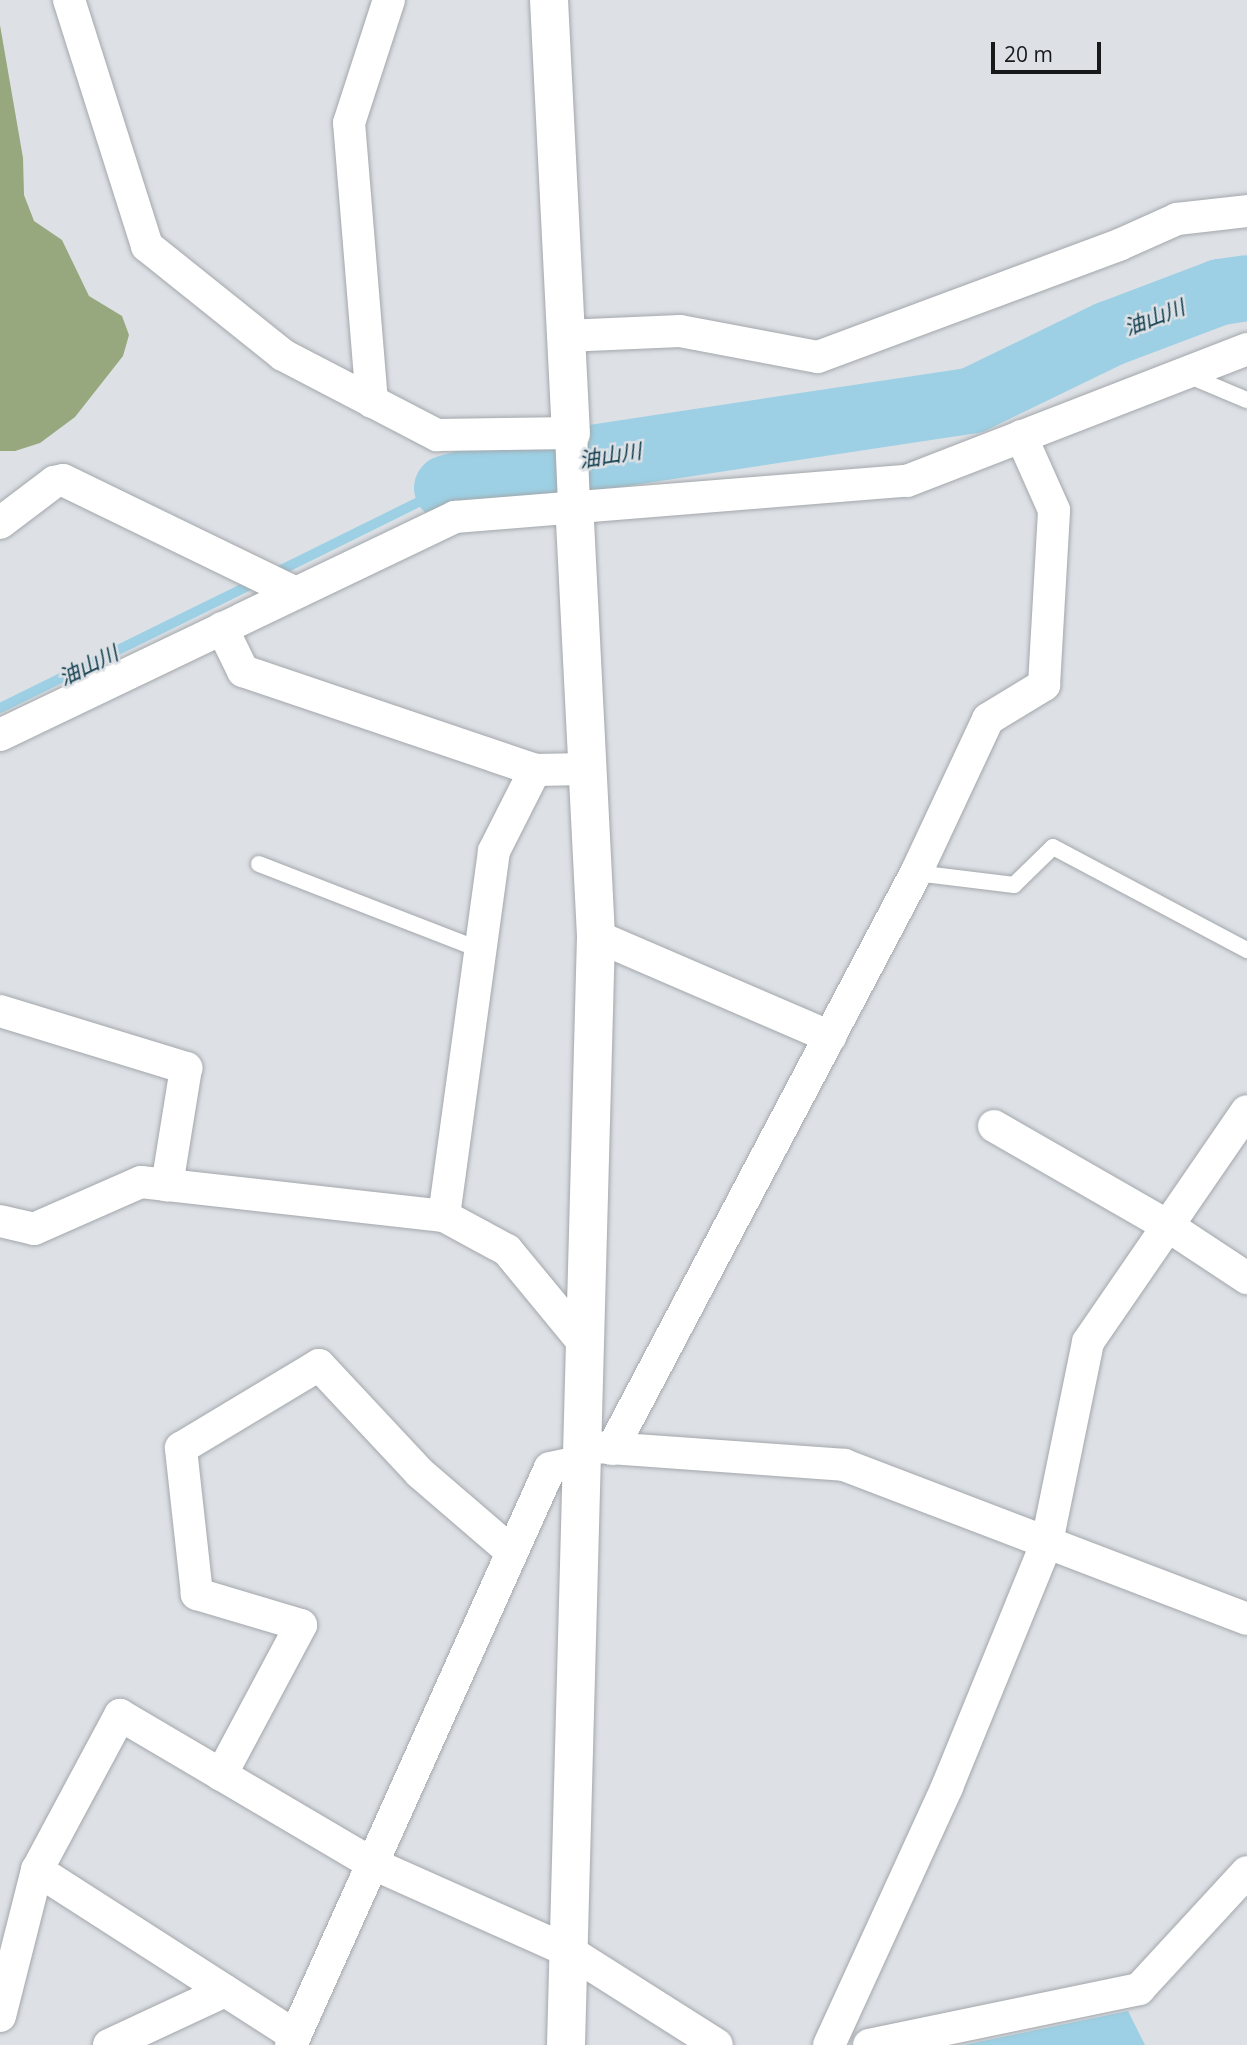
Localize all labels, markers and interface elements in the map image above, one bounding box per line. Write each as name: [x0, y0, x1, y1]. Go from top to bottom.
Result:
scale bar: [995, 28, 1105, 72]
text: 20 m: [1004, 40, 1053, 68]
water label: 油山川: [1120, 294, 1188, 340]
water label: 油山川: [577, 438, 643, 472]
water label: 油山川: [54, 640, 122, 690]

